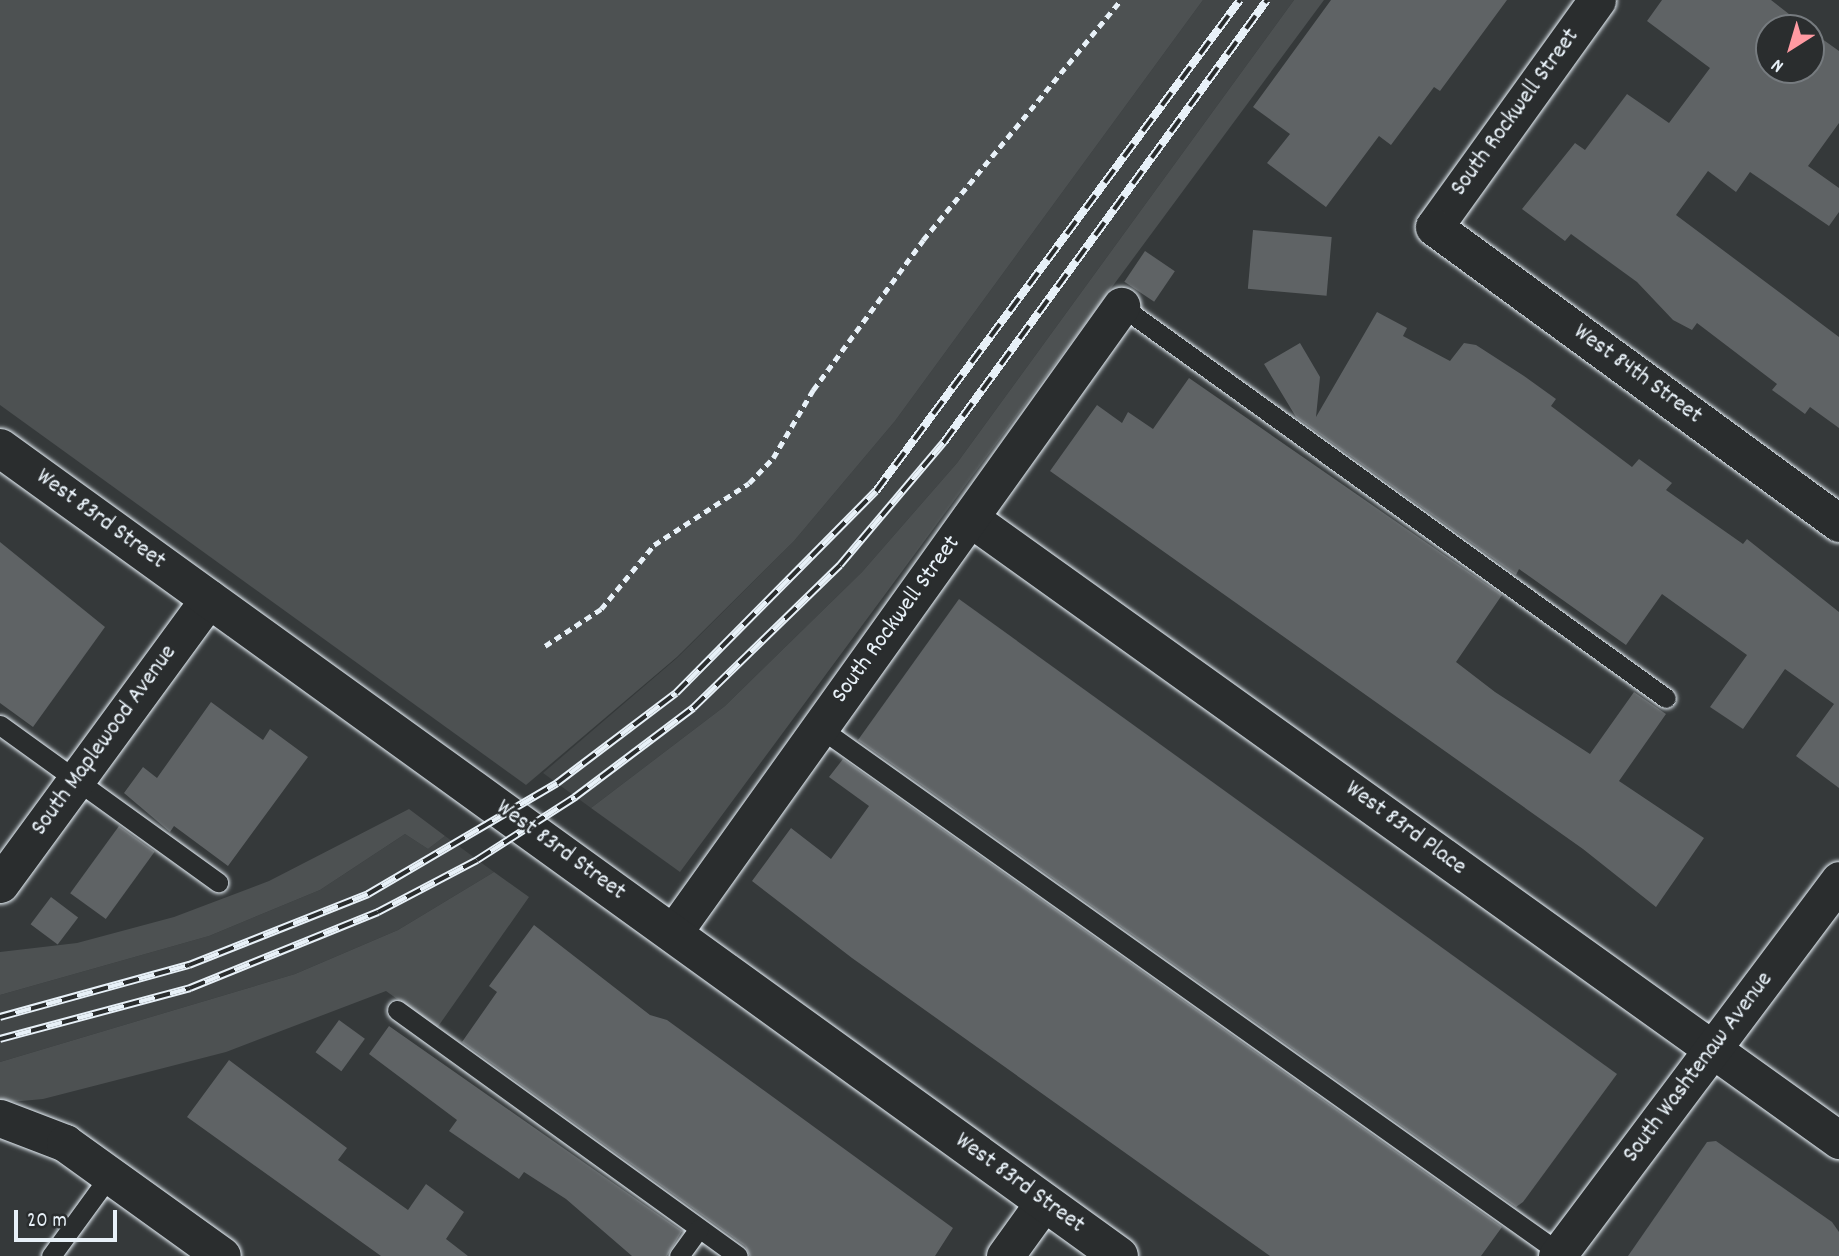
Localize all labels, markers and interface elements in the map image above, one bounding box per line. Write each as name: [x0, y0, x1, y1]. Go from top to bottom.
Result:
north arrow: [1755, 14, 1825, 84]
street label: South Rockwell Street: [1446, 24, 1586, 202]
text: N: [1766, 51, 1790, 78]
street label: West 84th Street: [1567, 319, 1707, 431]
street label: West 83rd Street: [30, 463, 170, 577]
street label: South Rockwell Street: [827, 531, 967, 709]
street label: South Maplewood Avenue: [26, 640, 184, 842]
street label: West 83rd Place: [1339, 775, 1471, 883]
street label: West 83rd Street: [490, 794, 630, 908]
street label: South Washtenaw Avenue: [1618, 967, 1780, 1169]
street label: West 83rd Street: [949, 1127, 1089, 1241]
scale bar: [18, 1196, 121, 1240]
text: 20 m: [27, 1207, 67, 1237]

